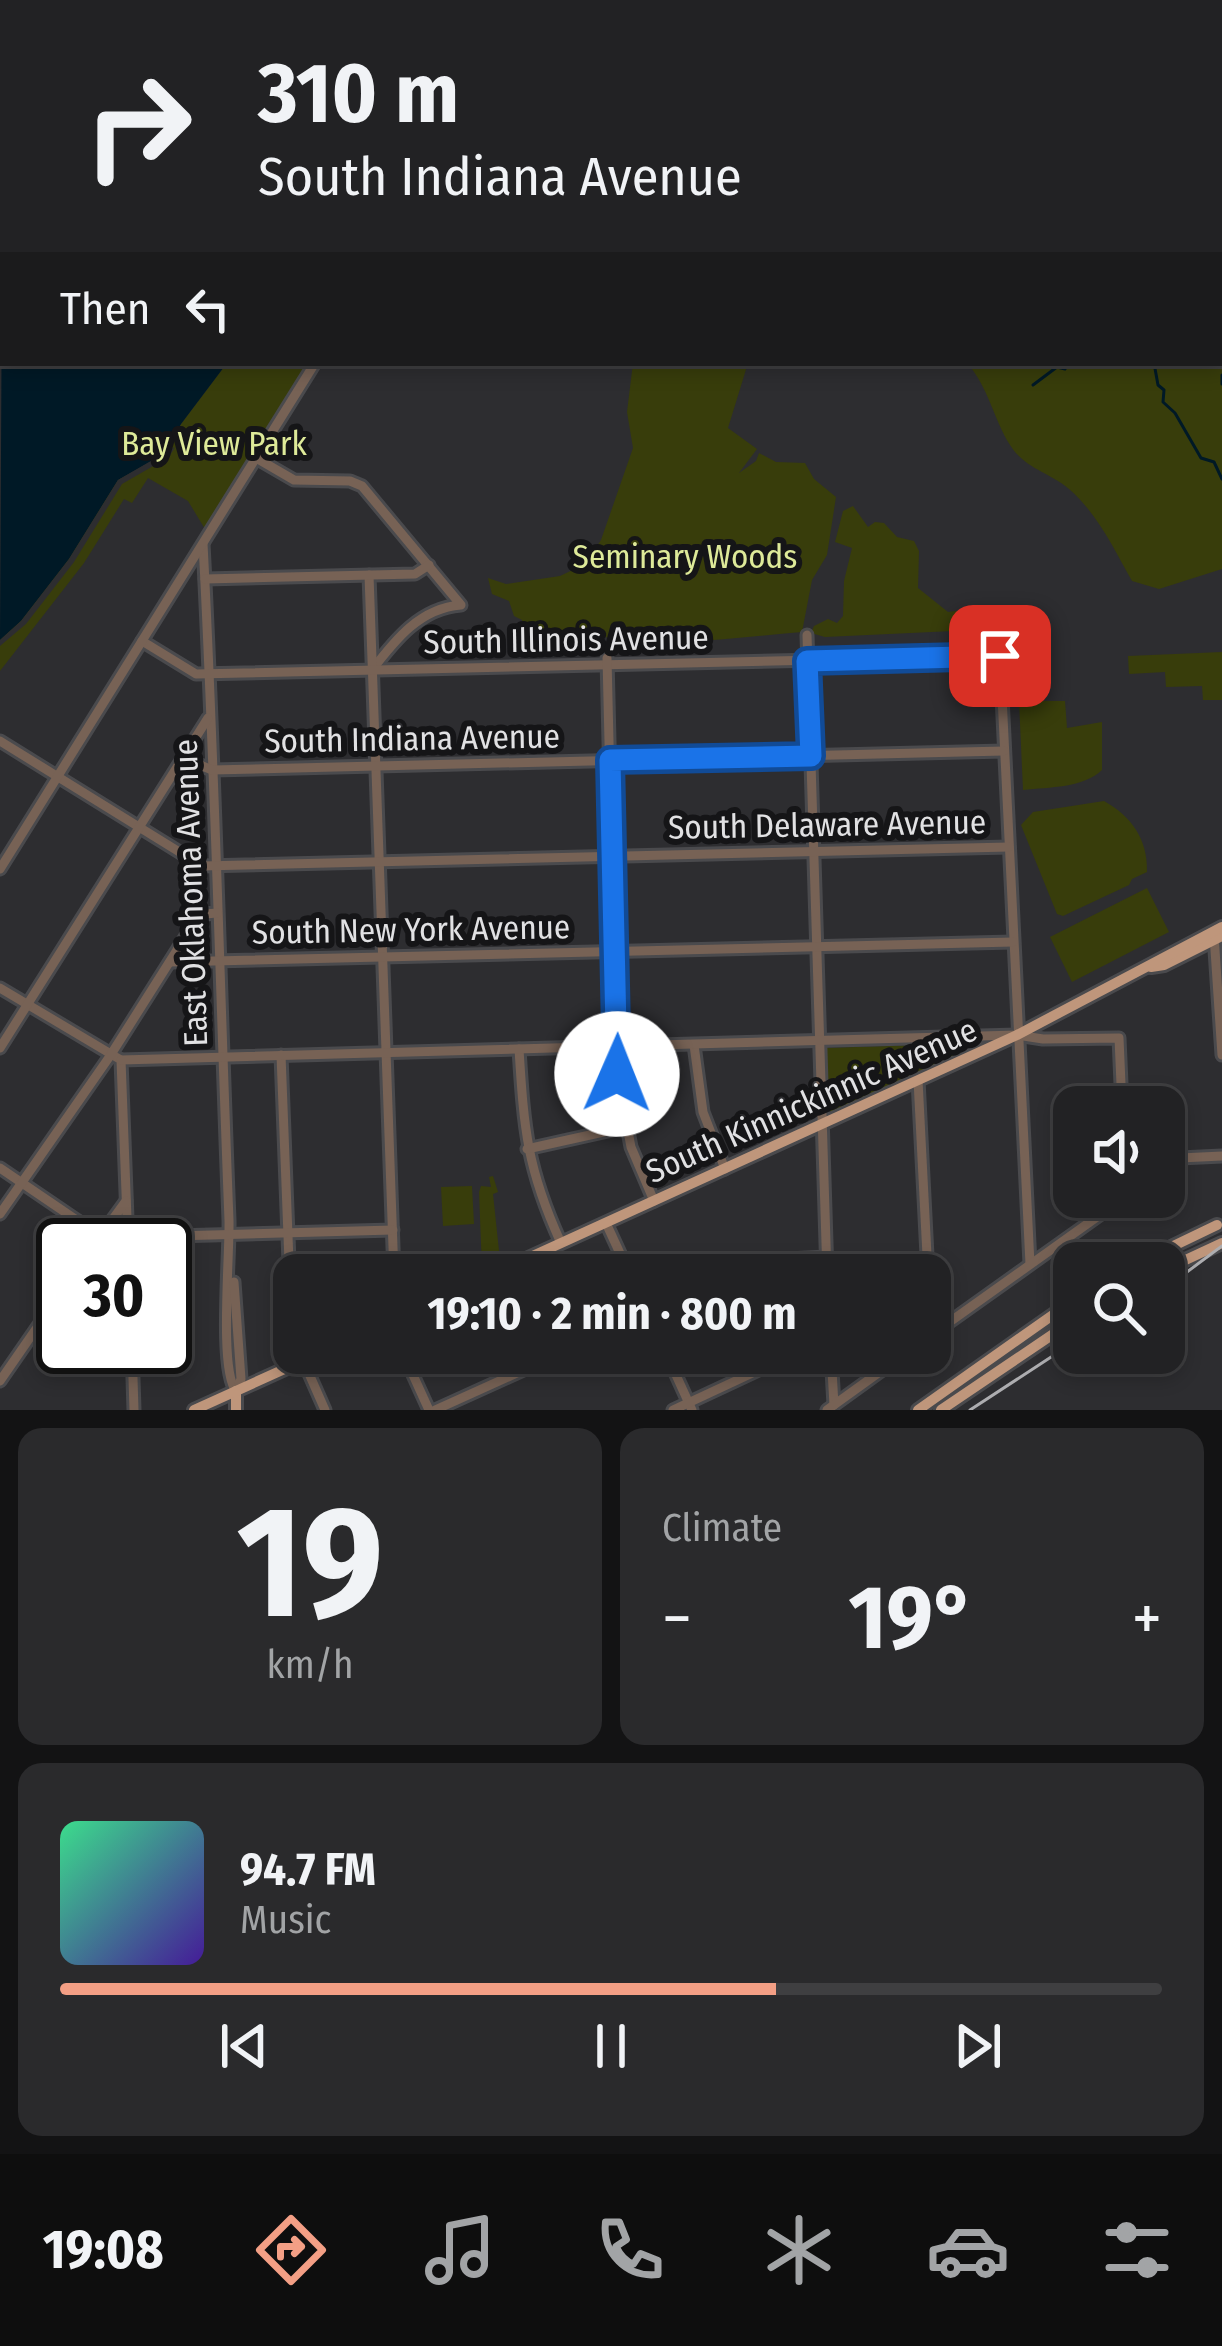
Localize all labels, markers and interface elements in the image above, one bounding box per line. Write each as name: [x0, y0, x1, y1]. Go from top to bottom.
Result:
text: 310 m: [258, 43, 459, 144]
icon: right: [60, 48, 216, 204]
text: South Indiana Avenue: [258, 145, 742, 209]
icon: left: [175, 276, 241, 342]
text: Then: [60, 282, 151, 336]
park label: Bay View Park: [121, 424, 307, 464]
park label: Seminary Woods: [573, 537, 797, 577]
pin: [949, 605, 1051, 707]
street label: South Illinois Avenue: [423, 618, 709, 662]
icon: arrive: [967, 623, 1033, 689]
street label: South Indiana Avenue: [264, 716, 560, 762]
street label: East Oklahoma Avenue: [166, 739, 216, 1047]
street label: South Delaware Avenue: [668, 802, 986, 848]
street label: South New York Avenue: [252, 907, 570, 953]
street label: South Kinnickinnic Avenue: [640, 1010, 983, 1192]
position arrow: [554, 1011, 680, 1137]
map controls: [1053, 1086, 1185, 1374]
button: sound: [1053, 1086, 1185, 1218]
speed limit sign: 30: [36, 1218, 192, 1374]
button: search: [1053, 1242, 1185, 1374]
text: 19:10 · 2 min · 800 m: [427, 1287, 797, 1341]
text: 19: [237, 1470, 383, 1657]
text: Climate: [662, 1505, 782, 1551]
text: 19°: [849, 1564, 975, 1672]
text: −: [662, 1579, 692, 1658]
text: +: [1132, 1579, 1162, 1658]
text: km/h: [267, 1642, 353, 1688]
text: 94.7 FM: [240, 1843, 376, 1897]
text: Music: [240, 1897, 331, 1943]
icon: previous: [211, 2013, 277, 2079]
icon: pause: [578, 2013, 644, 2079]
icon: next: [945, 2013, 1011, 2079]
icon: directions: [249, 2208, 333, 2292]
icon: music: [418, 2208, 502, 2292]
icon: phone: [588, 2208, 672, 2292]
icon: climate: [757, 2208, 841, 2292]
icon: car: [926, 2208, 1010, 2292]
icon: filters: [1095, 2208, 1179, 2292]
text: 19:08: [43, 2218, 164, 2282]

